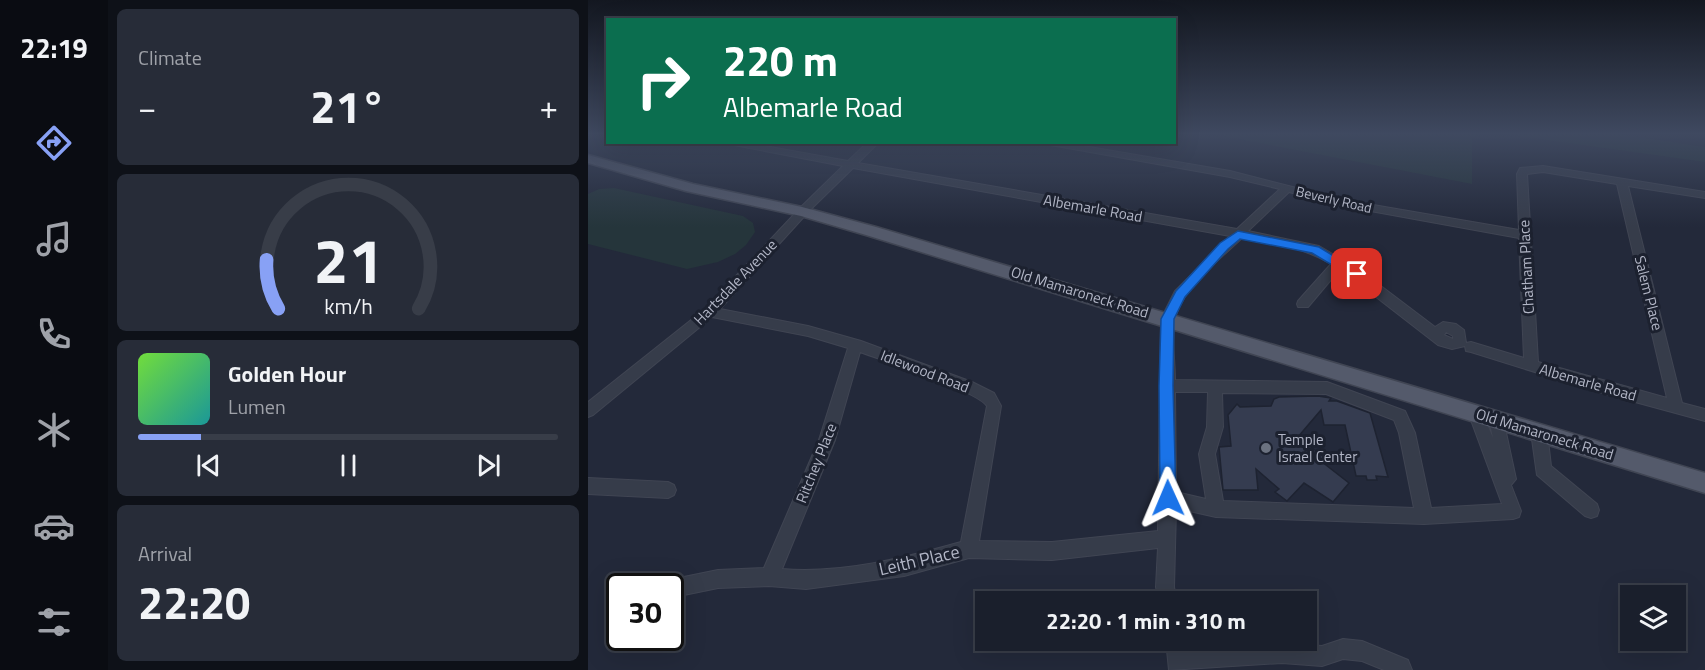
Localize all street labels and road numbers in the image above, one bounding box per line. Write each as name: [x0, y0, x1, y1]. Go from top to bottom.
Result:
street label: Beverly Road: [1294, 180, 1374, 218]
street label: Albemarle Road: [1042, 188, 1144, 228]
street label: Chatham Place: [1512, 219, 1540, 315]
street label: Hartsdale Avenue: [688, 234, 782, 330]
street label: Salem Place: [1629, 253, 1669, 333]
street label: Old Mamaroneck Road: [1008, 260, 1152, 324]
street label: Idlewood Road: [877, 344, 973, 398]
street label: Albemarle Road: [1537, 357, 1639, 407]
street label: Old Mamaroneck Road: [1473, 402, 1617, 466]
street label: Ritchey Place: [790, 420, 842, 506]
street label: Leith Place: [876, 538, 962, 582]

